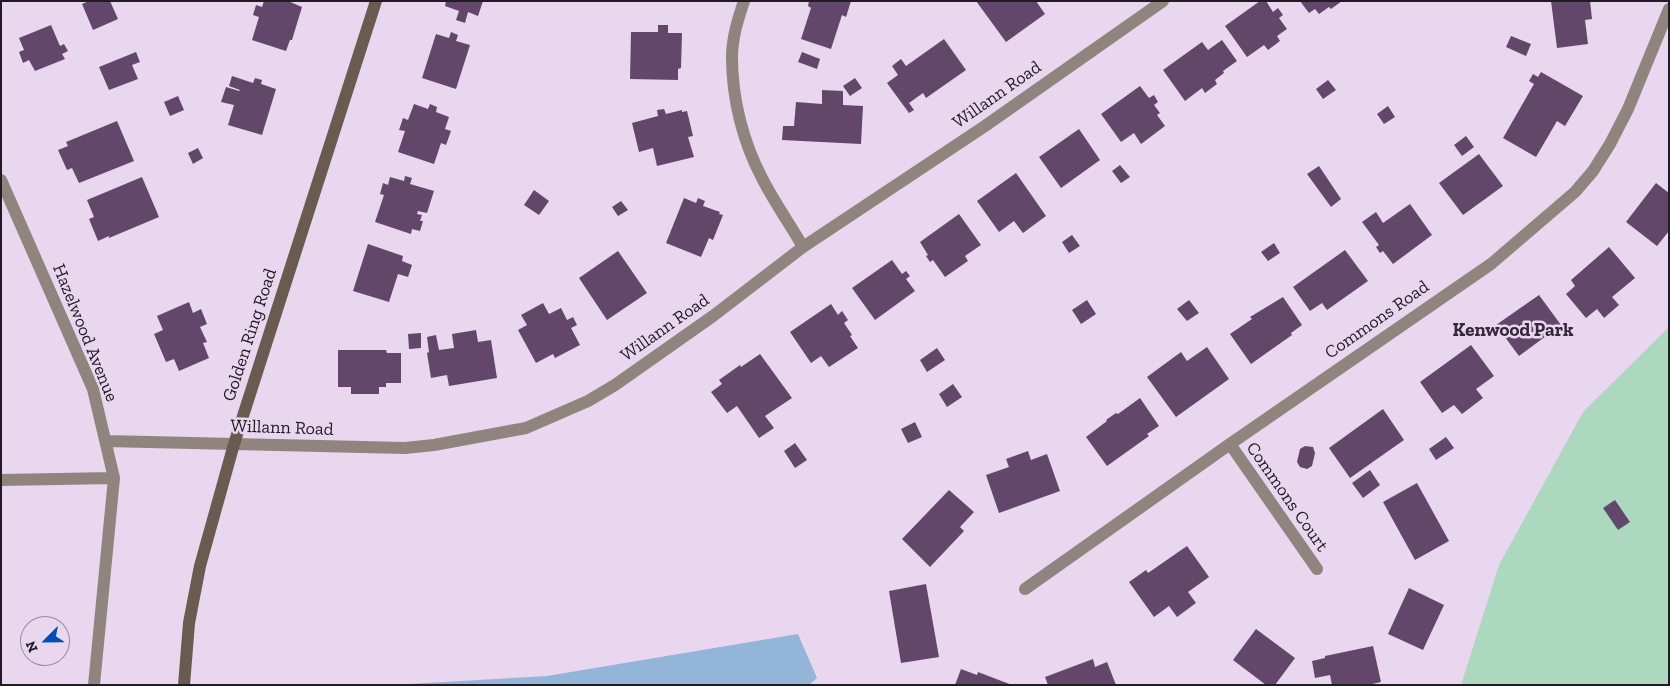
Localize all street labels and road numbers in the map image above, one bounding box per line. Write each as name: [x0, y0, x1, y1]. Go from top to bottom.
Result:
street label: Willann Road: [949, 57, 1045, 133]
street label: Hazelwood Avenue: [48, 261, 122, 405]
street label: Golden Ring Road: [218, 266, 282, 404]
street label: Commons Road: [1321, 276, 1433, 364]
street label: Willann Road: [617, 290, 713, 366]
street label: Willann Road: [230, 415, 334, 441]
street label: Commons Court: [1241, 438, 1333, 556]

